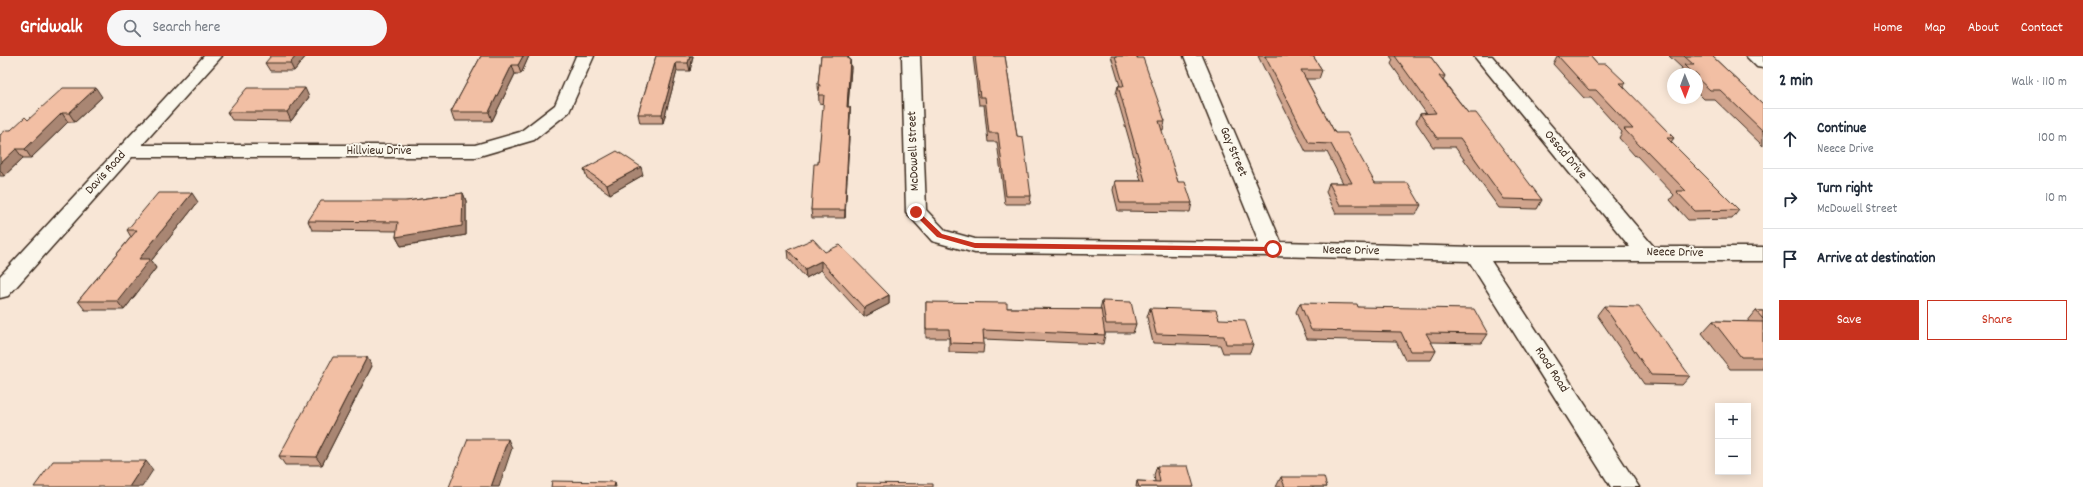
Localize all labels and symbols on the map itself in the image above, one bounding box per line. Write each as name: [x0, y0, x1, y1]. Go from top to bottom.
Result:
north arrow: [1667, 68, 1703, 104]
street label: McDowell Street: [903, 110, 925, 191]
street label: Gay Street: [1214, 124, 1252, 180]
street label: Ossad Drive: [1539, 126, 1591, 184]
street label: Hillview Drive: [346, 142, 412, 161]
street label: Davis Road: [81, 147, 131, 199]
route end: [907, 203, 925, 221]
route start: [1264, 240, 1282, 258]
street label: Neece Drive: [1322, 241, 1380, 261]
street label: Neece Drive: [1646, 243, 1704, 263]
street label: Rood Road: [1529, 343, 1573, 397]

